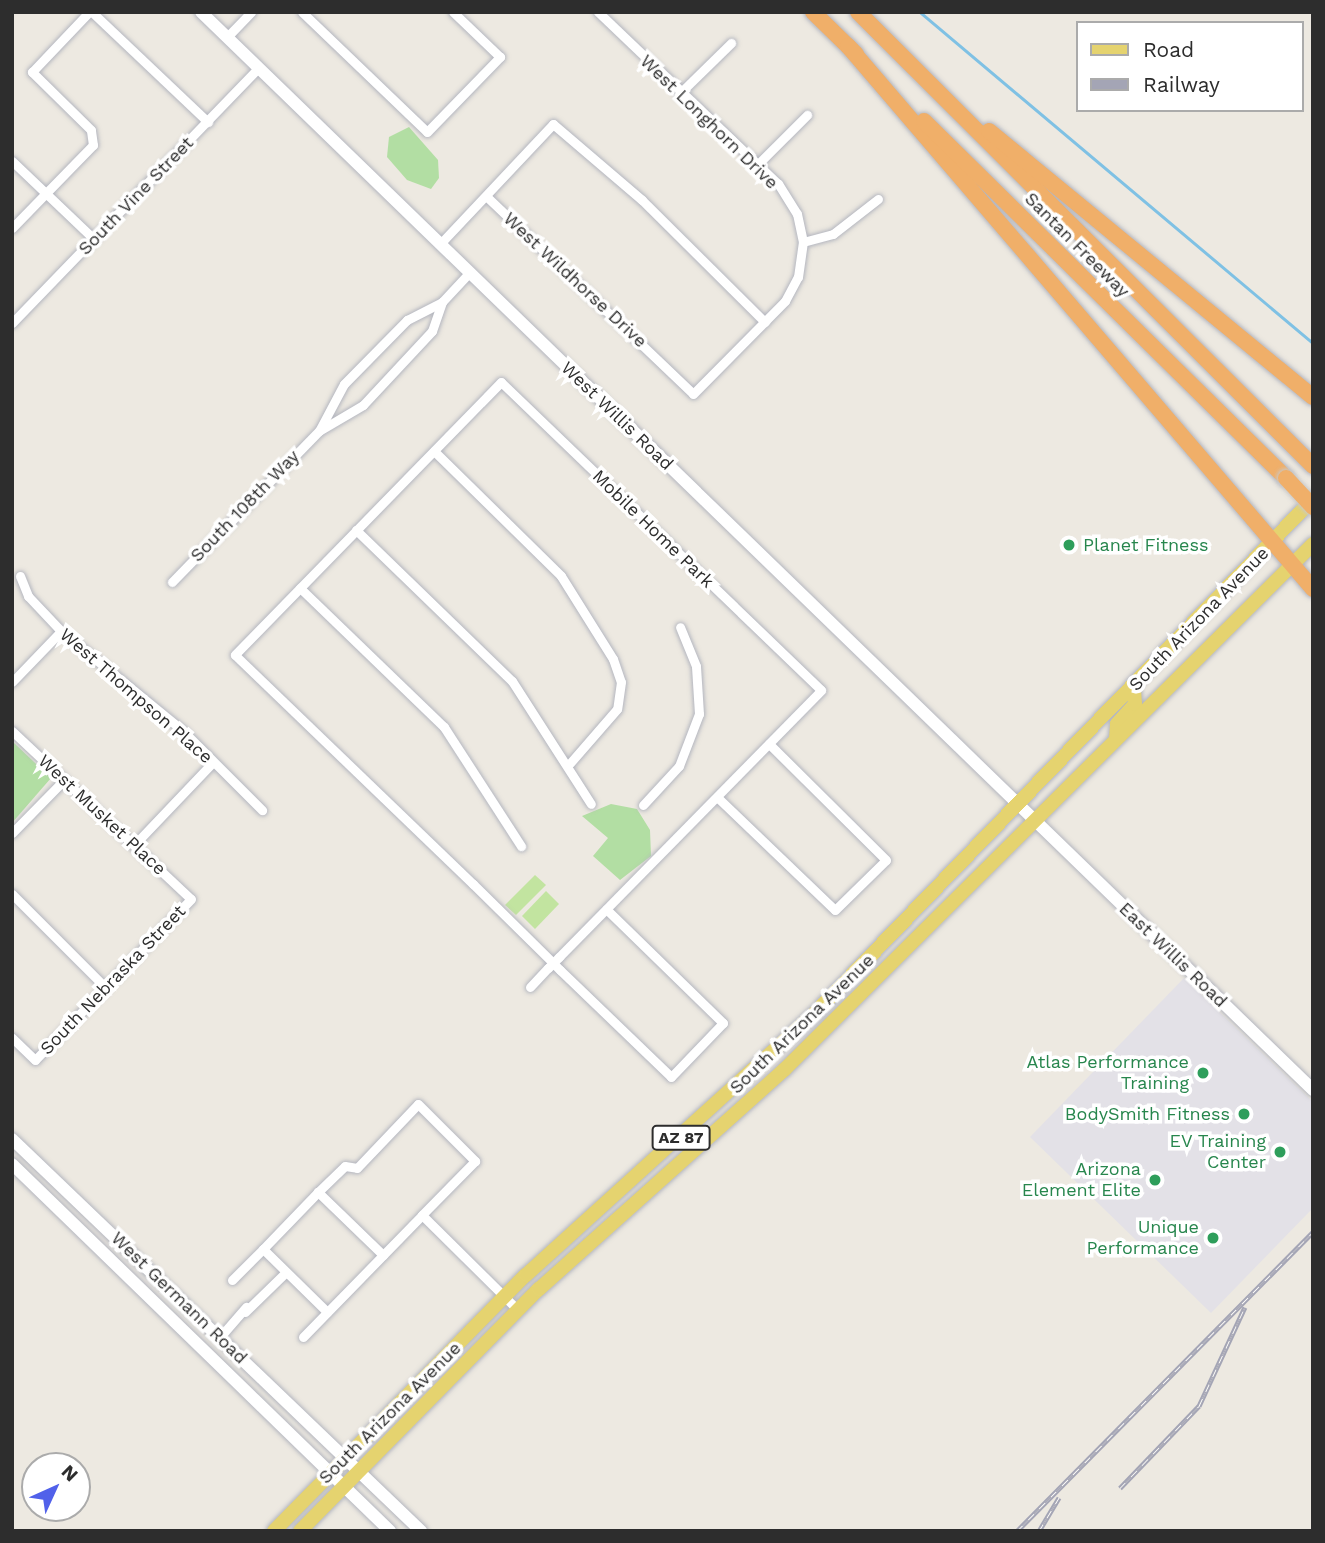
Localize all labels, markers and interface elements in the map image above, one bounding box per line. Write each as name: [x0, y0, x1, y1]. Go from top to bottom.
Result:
legend: [1076, 21, 1304, 112]
text: Road: [1143, 37, 1194, 62]
street label: West Longhorn Drive: [635, 50, 783, 194]
text: Railway: [1143, 72, 1220, 97]
street label: South Vine Street: [74, 132, 198, 260]
street label: Santan Freeway: [1020, 188, 1134, 302]
street label: West Wildhorse Drive: [499, 208, 651, 352]
street label: West Willis Road: [556, 357, 678, 475]
street label: South 108th Way: [186, 445, 304, 567]
street label: Mobile Home Park: [588, 466, 718, 592]
place label: Planet Fitness: [1083, 534, 1208, 556]
marker: Planet Fitness: [1061, 537, 1077, 553]
street label: South Arizona Avenue: [1124, 542, 1274, 696]
street label: West Thompson Place: [55, 624, 217, 768]
street label: West Musket Place: [34, 750, 170, 880]
street label: East Willis Road: [1114, 898, 1232, 1012]
street label: South Nebraska Street: [36, 900, 190, 1060]
street label: South Arizona Avenue: [725, 949, 879, 1099]
place label: Atlas Performance Training: [1026, 1052, 1189, 1094]
marker: Atlas Performance Training: [1195, 1065, 1211, 1081]
place label: BodySmith Fitness: [1065, 1103, 1230, 1125]
marker: BodySmith Fitness: [1236, 1106, 1252, 1122]
road number: AZ 87: [651, 1126, 711, 1150]
place label: EV Training Center: [1168, 1131, 1266, 1174]
marker: EV Training Center: [1272, 1144, 1288, 1160]
place label: Arizona Element Elite: [1022, 1159, 1141, 1202]
marker: Arizona Element Elite: [1147, 1172, 1163, 1188]
place label: Unique Performance: [1087, 1217, 1199, 1260]
street label: West Germann Road: [107, 1227, 251, 1369]
marker: Unique Performance: [1205, 1230, 1221, 1246]
street label: South Arizona Avenue: [314, 1337, 466, 1489]
north arrow: [21, 1452, 91, 1522]
text: N: [57, 1460, 83, 1486]

